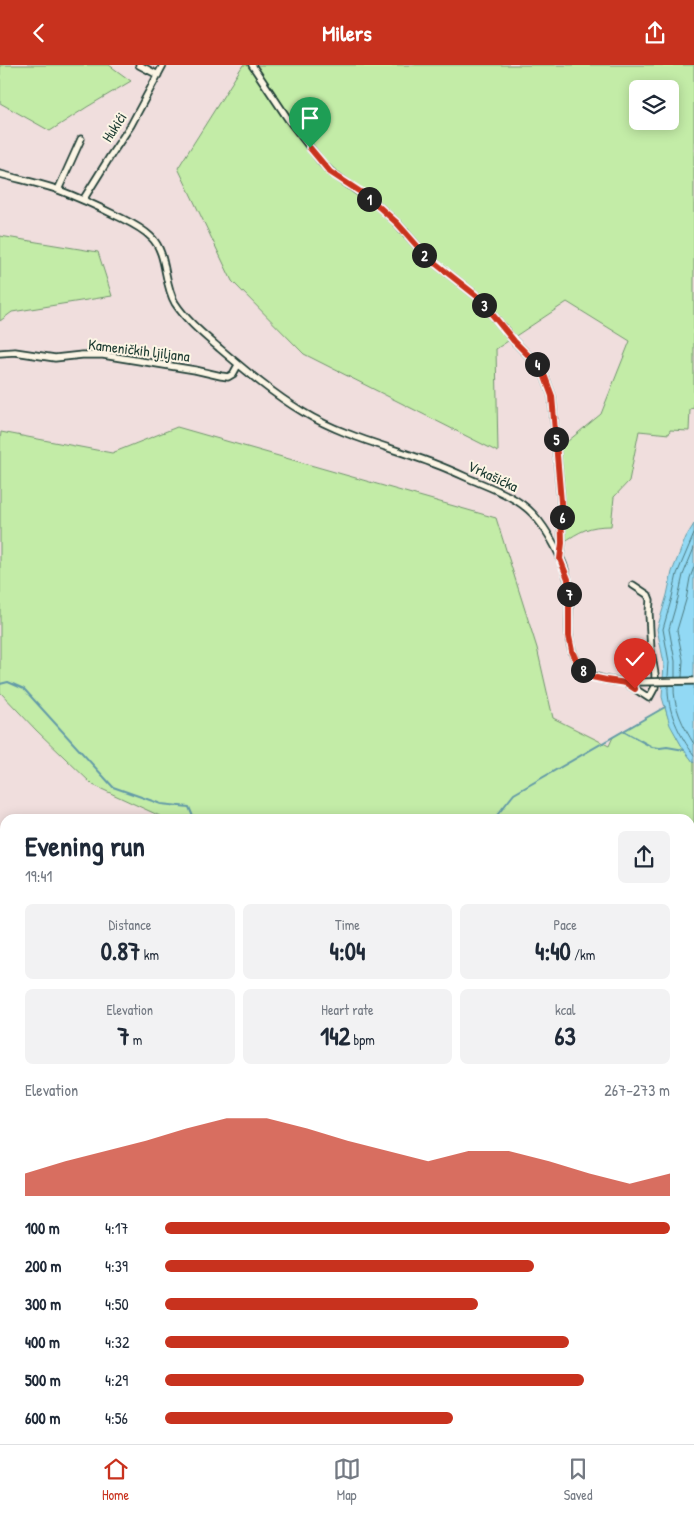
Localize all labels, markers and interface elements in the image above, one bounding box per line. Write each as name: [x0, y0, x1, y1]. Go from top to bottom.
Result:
text: Milers: [322, 18, 372, 48]
icon: back: [25, 19, 53, 47]
icon: share: [641, 19, 669, 47]
map controls: [629, 80, 679, 130]
button: layers: [629, 80, 679, 130]
pin: [289, 97, 331, 148]
icon: arrive: [296, 104, 324, 132]
street label: Hukići: [97, 108, 131, 146]
pin: 1: [356, 187, 382, 211]
text: 1: [367, 190, 372, 209]
pin: 2: [412, 243, 436, 267]
text: 2: [421, 246, 428, 265]
pin: 3: [472, 293, 496, 317]
text: 3: [481, 296, 488, 315]
street label: Kameničkih ljiljana: [87, 333, 191, 367]
pin: 4: [524, 351, 550, 377]
text: 4: [535, 355, 540, 374]
pin: 5: [544, 427, 568, 451]
text: 5: [554, 430, 559, 449]
street label: Vrkašićka: [464, 455, 522, 497]
pin: 6: [550, 505, 574, 529]
text: 6: [560, 508, 565, 527]
pin: 7: [556, 581, 582, 607]
text: 7: [566, 585, 573, 604]
pin: [614, 638, 656, 689]
icon: check: [621, 645, 649, 673]
pin: 8: [570, 657, 596, 683]
text: 8: [580, 661, 587, 680]
text: Evening run: [25, 827, 145, 865]
button: share: [618, 831, 670, 883]
text: 19:41: [25, 865, 52, 887]
text: Distance: [108, 915, 151, 934]
text: Time: [335, 915, 360, 934]
text: Pace: [554, 915, 577, 934]
text: 0.87: [101, 934, 140, 968]
text: 4:04: [330, 934, 365, 968]
text: 4:40: [535, 934, 571, 968]
text: km: [140, 945, 159, 964]
text: /km: [571, 945, 595, 964]
text: Elevation: [107, 1000, 153, 1019]
text: Heart rate: [321, 1000, 374, 1019]
text: kcal: [555, 1000, 575, 1019]
text: 7: [117, 1019, 130, 1053]
text: 142: [320, 1019, 350, 1053]
text: 63: [555, 1019, 576, 1053]
text: m: [130, 1030, 142, 1049]
text: bpm: [350, 1030, 375, 1049]
text: Elevation: [25, 1079, 78, 1101]
text: 267–273 m: [604, 1079, 670, 1101]
text: 100 m: [25, 1217, 60, 1239]
text: 4:17: [105, 1217, 128, 1239]
text: 200 m: [25, 1255, 61, 1277]
text: 4:39: [105, 1255, 128, 1277]
text: 300 m: [25, 1293, 61, 1315]
text: 4:50: [105, 1293, 129, 1315]
text: 400 m: [25, 1331, 60, 1353]
text: 4:32: [105, 1331, 129, 1353]
text: 500 m: [25, 1369, 61, 1391]
text: 4:29: [105, 1369, 128, 1391]
text: 600 m: [25, 1407, 60, 1429]
text: 4:56: [105, 1407, 128, 1429]
tab: Home: [102, 1455, 130, 1504]
tab: Map: [333, 1455, 361, 1504]
tab: Saved: [564, 1455, 592, 1504]

